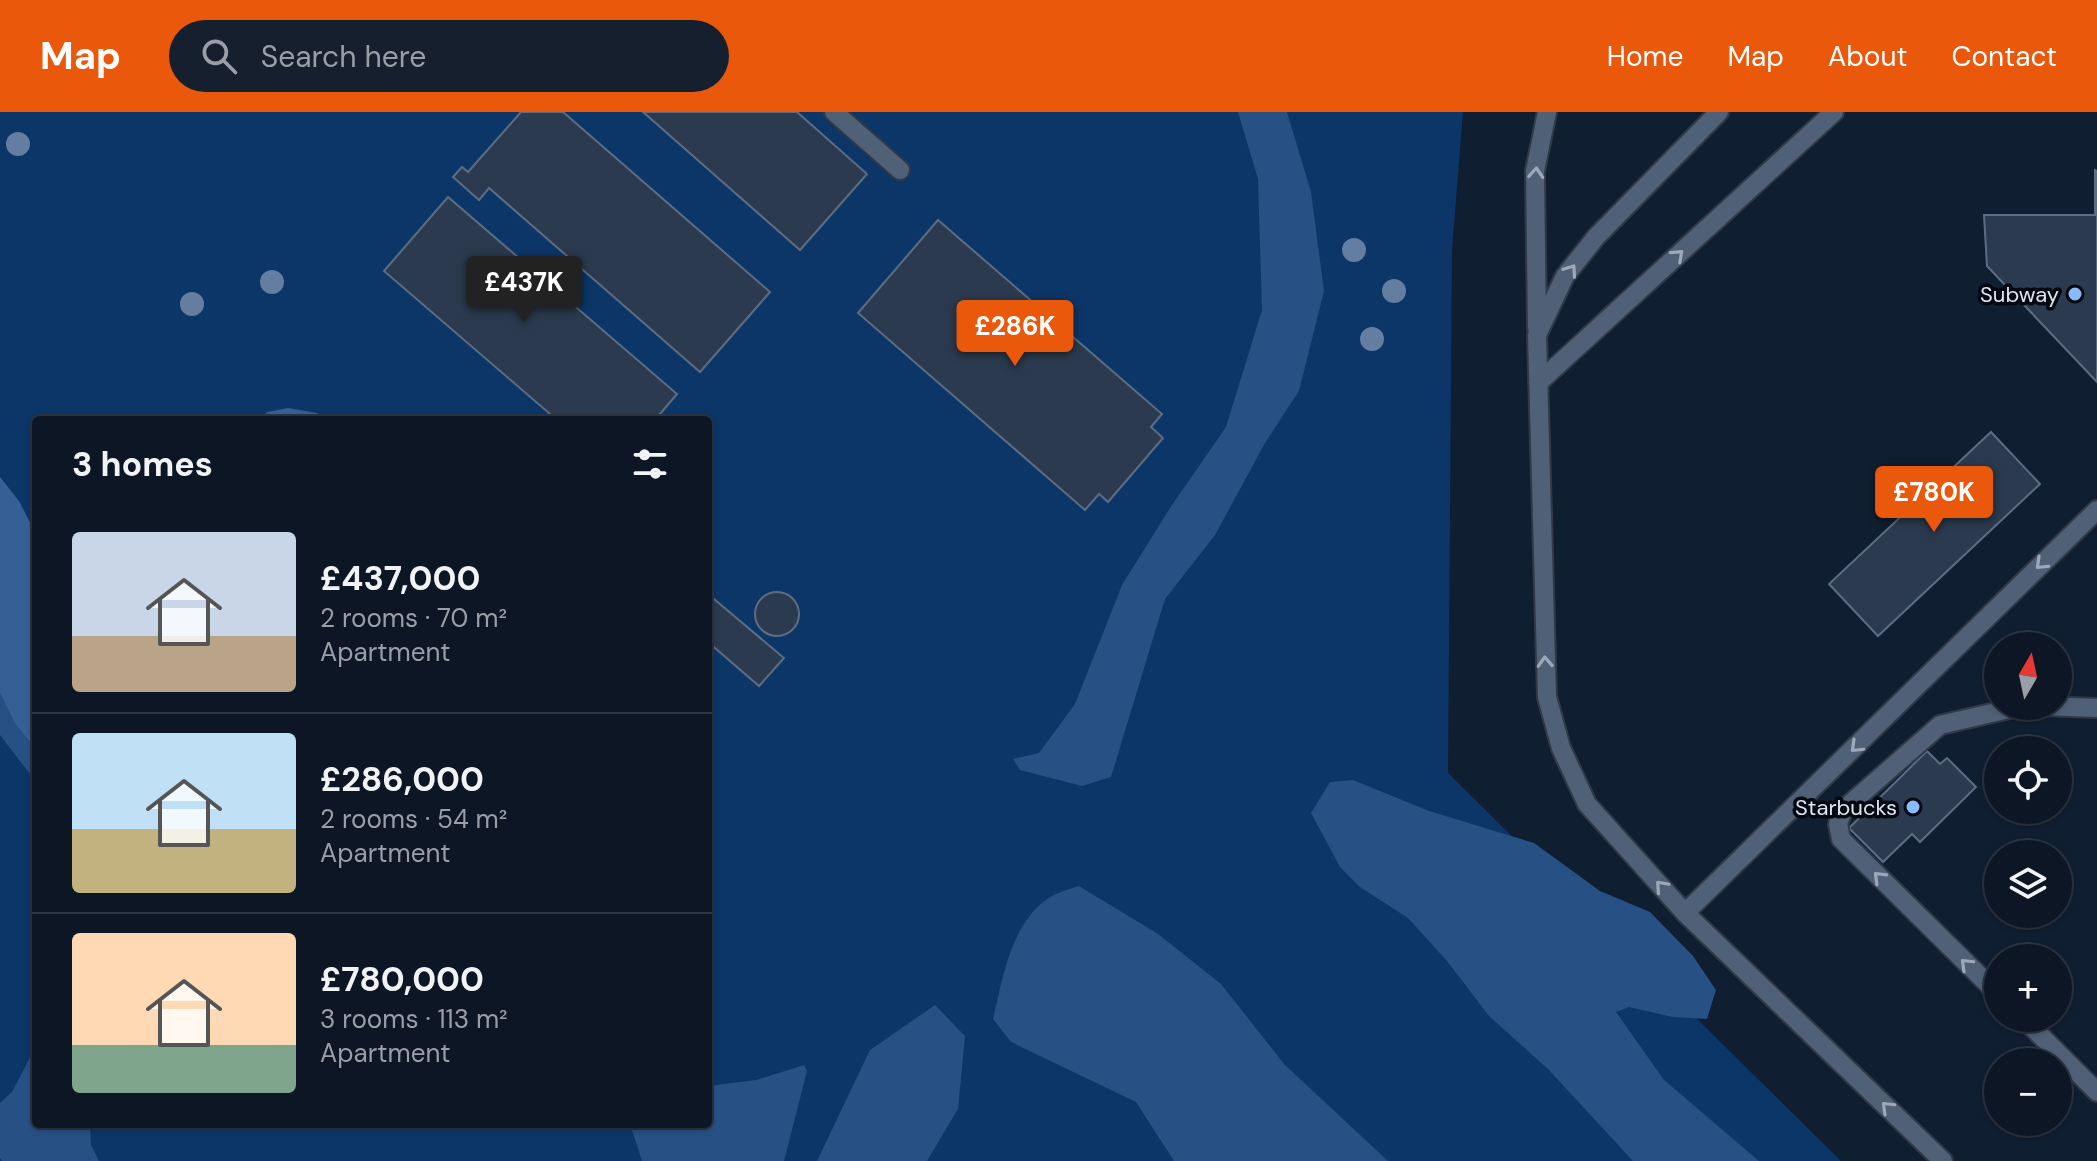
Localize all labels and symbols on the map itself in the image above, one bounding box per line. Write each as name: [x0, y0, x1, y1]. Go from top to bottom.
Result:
one-way arrow: [1527, 166, 1544, 179]
one-way arrow: [1669, 250, 1684, 264]
pin: £437K: [468, 256, 580, 324]
one-way arrow: [1561, 265, 1576, 279]
place label: Subway: [1980, 280, 2059, 309]
marker: Subway: [2066, 285, 2084, 303]
pin: £286K: [959, 300, 1071, 368]
pin: £780K: [1878, 466, 1990, 534]
one-way arrow: [2036, 555, 2050, 570]
north arrow: [1984, 632, 2072, 720]
one-way arrow: [1537, 655, 1554, 668]
one-way arrow: [1851, 737, 1865, 752]
place label: Starbucks: [1795, 793, 1897, 822]
marker: Starbucks: [1904, 798, 1922, 816]
one-way arrow: [1874, 872, 1888, 886]
one-way arrow: [1655, 881, 1670, 895]
one-way arrow: [1961, 958, 1975, 973]
one-way arrow: [1882, 1102, 1896, 1116]

